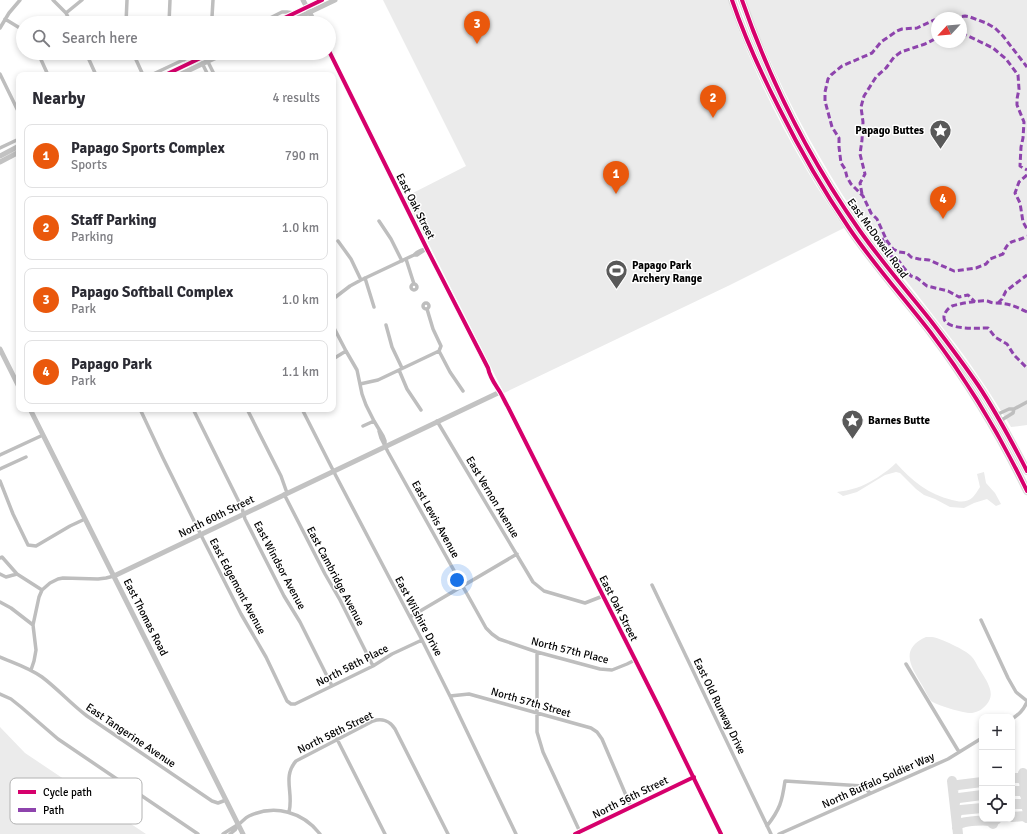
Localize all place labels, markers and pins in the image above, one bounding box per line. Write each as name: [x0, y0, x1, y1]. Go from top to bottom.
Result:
pin: 3: [464, 11, 490, 44]
pin: 2: [700, 85, 726, 118]
place icon: Papago Buttes: [927, 117, 953, 150]
place label: Papago Buttes: [855, 124, 924, 137]
pin: 1: [603, 161, 629, 194]
pin: 4: [930, 186, 956, 219]
sports icon: Papago Park Archery Range: [604, 258, 630, 291]
place label: Papago Park Archery Range: [632, 259, 703, 285]
place icon: Barnes Butte: [839, 407, 865, 440]
place label: Barnes Butte: [868, 414, 930, 427]

